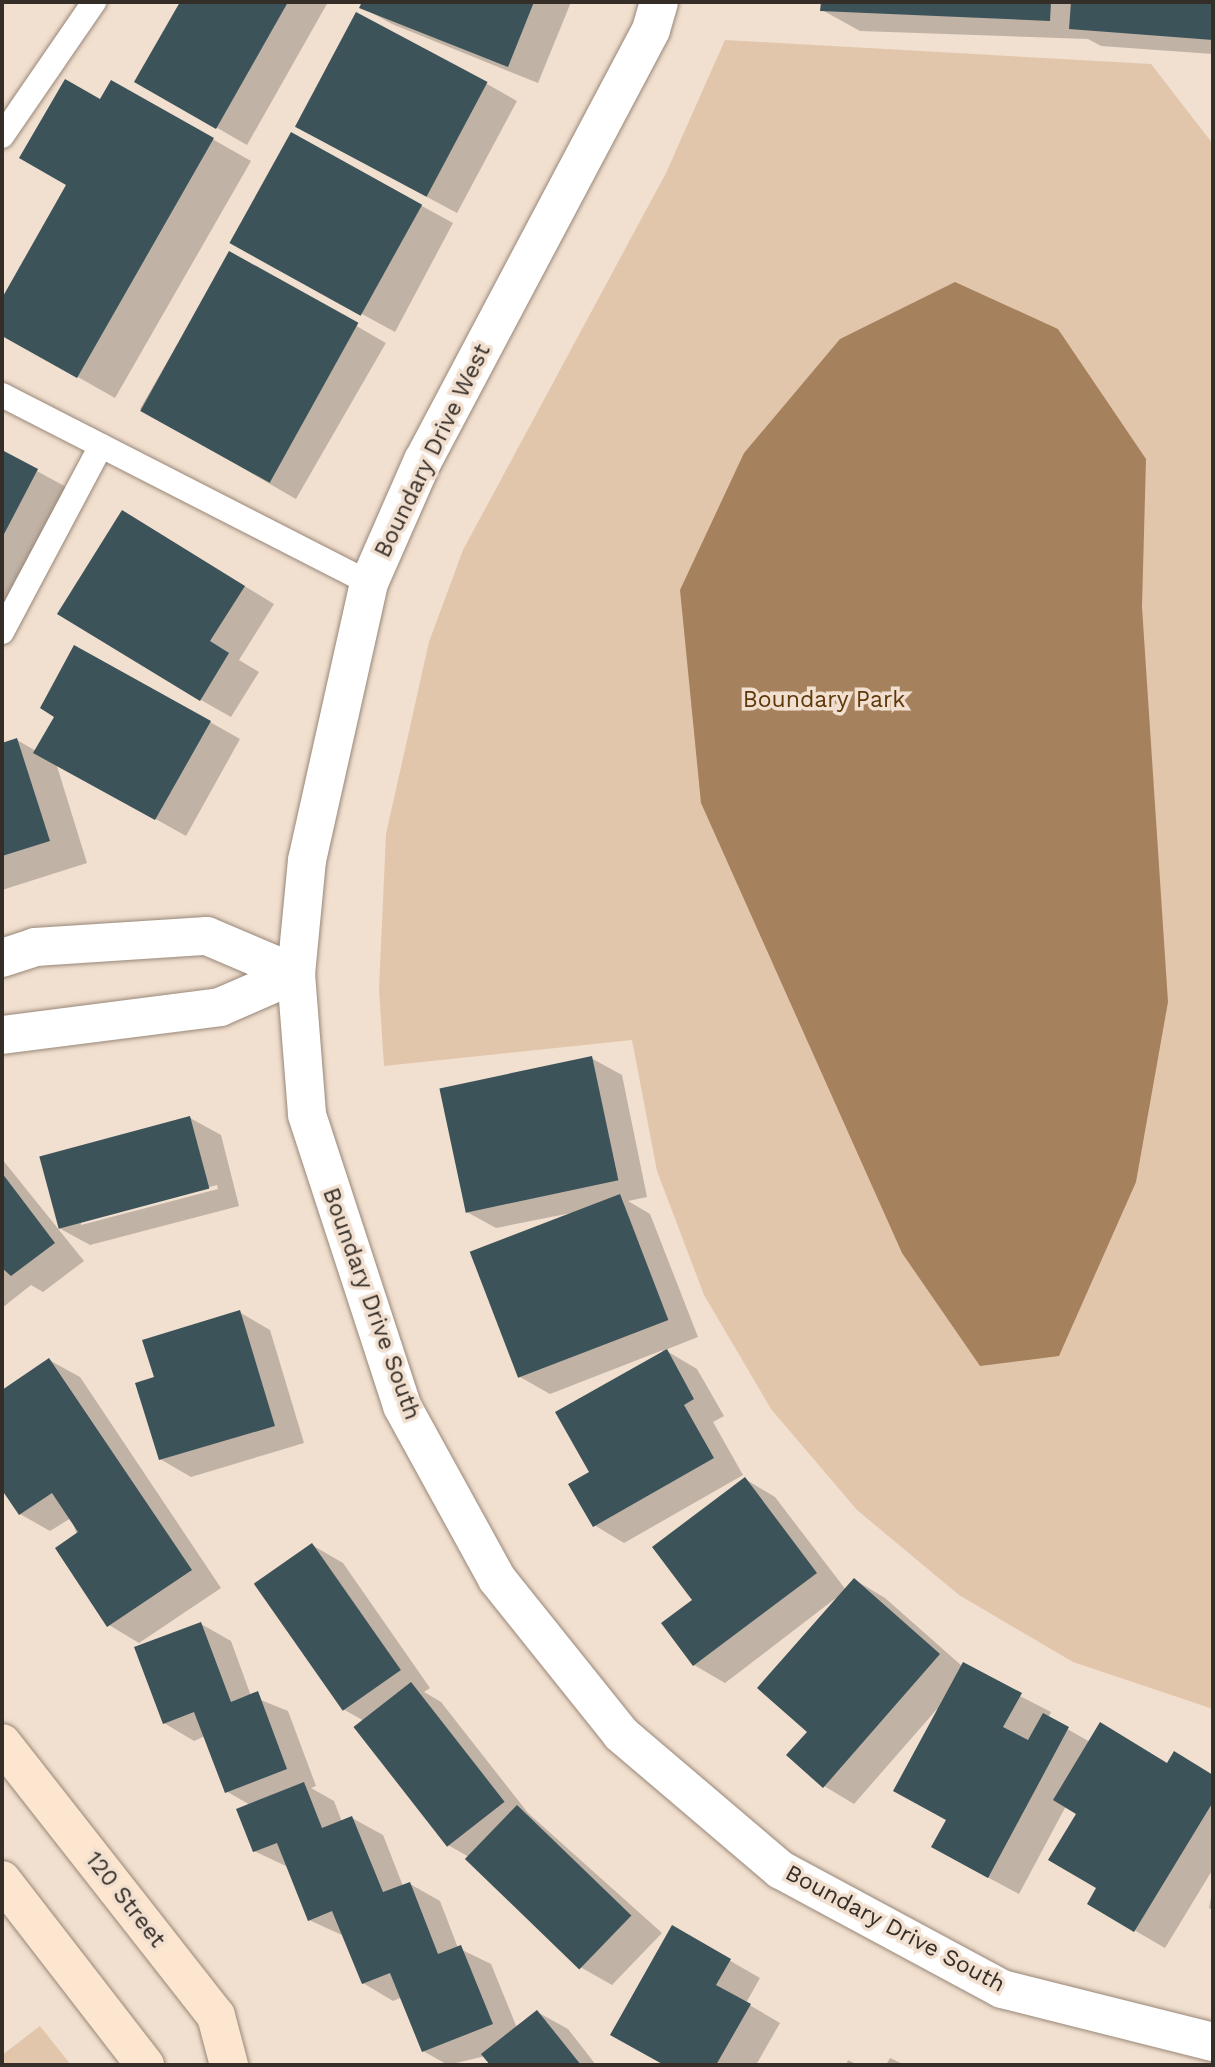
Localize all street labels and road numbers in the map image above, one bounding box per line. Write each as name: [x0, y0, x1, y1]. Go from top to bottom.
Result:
street label: Boundary Drive West: [369, 339, 497, 563]
street label: Boundary Drive South: [316, 1184, 426, 1424]
street label: 120 Street: [79, 1847, 171, 1953]
street label: Boundary Drive South: [780, 1859, 1010, 1999]

